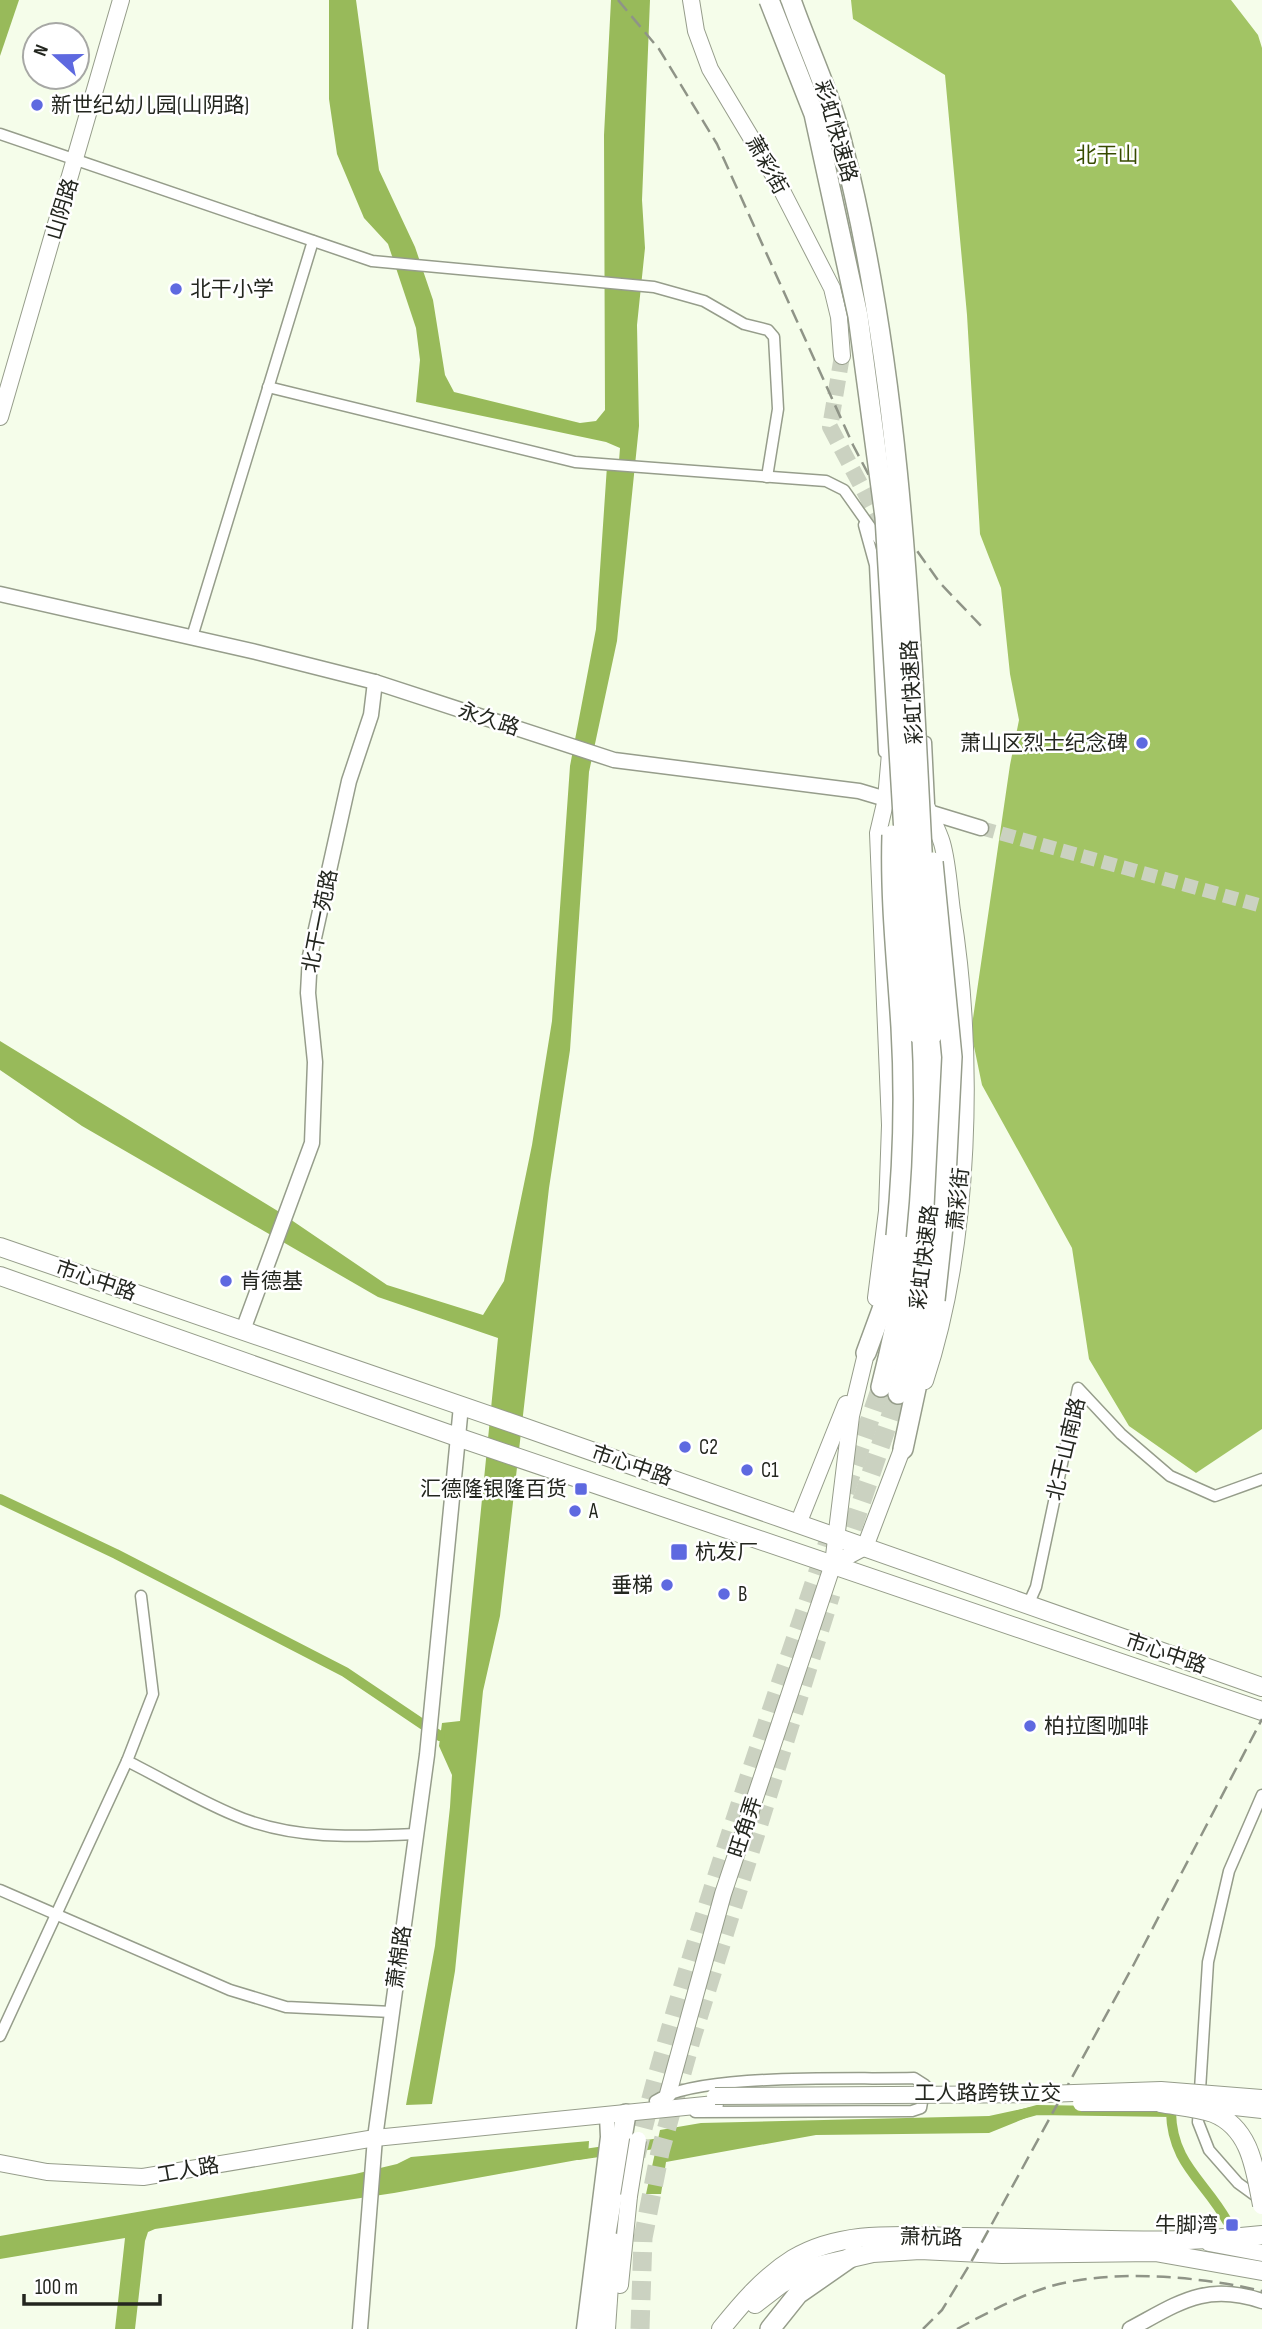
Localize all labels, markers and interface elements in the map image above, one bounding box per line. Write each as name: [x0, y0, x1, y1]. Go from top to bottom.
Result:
north arrow: [21, 21, 91, 91]
text: N: [29, 42, 54, 59]
street label: 彩虹快速路: [809, 77, 862, 185]
place label: 新世纪幼儿园(山阴路): [51, 93, 249, 118]
marker: 新世纪幼儿园(山阴路): [29, 97, 45, 113]
street label: 萧彩街: [740, 132, 793, 199]
park label: 北干山: [1076, 143, 1139, 168]
street label: 山阴路: [41, 175, 84, 243]
place label: 北干小学: [190, 277, 274, 302]
marker: 北干小学: [168, 281, 184, 297]
street label: 彩虹快速路: [897, 639, 928, 745]
street label: 永久路: [455, 698, 523, 741]
place label: 萧山区烈士纪念碑: [960, 731, 1128, 756]
marker: 萧山区烈士纪念碑: [1134, 735, 1150, 751]
street label: 北干一苑路: [298, 867, 343, 975]
street label: 萧彩街: [943, 1166, 974, 1232]
street label: 彩虹快速路: [906, 1203, 943, 1311]
street label: 市心中路: [52, 1255, 140, 1306]
place label: 肯德基: [240, 1269, 303, 1294]
marker: 肯德基: [218, 1273, 234, 1289]
street label: 北干山南路: [1042, 1395, 1090, 1503]
place label: C2: [699, 1435, 718, 1460]
marker: C2: [677, 1439, 693, 1455]
street label: 市心中路: [588, 1440, 676, 1491]
place label: C1: [761, 1458, 779, 1483]
marker: C1: [739, 1462, 755, 1478]
place label: 汇德隆银隆百货: [420, 1477, 567, 1502]
marker: 汇德隆银隆百货: [573, 1481, 589, 1497]
place label: A: [588, 1499, 599, 1524]
marker: A: [567, 1503, 583, 1519]
place label: 杭发厂: [695, 1540, 758, 1565]
marker: 杭发厂: [669, 1542, 689, 1562]
place label: 垂梯: [611, 1573, 653, 1598]
marker: 垂梯: [659, 1577, 675, 1593]
place label: B: [738, 1582, 747, 1607]
marker: B: [716, 1586, 732, 1602]
street label: 市心中路: [1122, 1628, 1210, 1679]
place label: 柏拉图咖啡: [1044, 1714, 1149, 1739]
marker: 柏拉图咖啡: [1022, 1718, 1038, 1734]
street label: 旺角弄: [724, 1793, 767, 1861]
street label: 萧棉路: [383, 1924, 416, 1990]
street label: 工人路跨铁立交: [915, 2081, 1062, 2106]
street label: 工人路: [155, 2153, 221, 2188]
place label: 牛脚湾: [1155, 2213, 1218, 2238]
marker: 牛脚湾: [1224, 2217, 1240, 2233]
street label: 萧杭路: [899, 2224, 963, 2251]
scale bar: [24, 2262, 161, 2306]
text: 100 m: [35, 2275, 78, 2300]

